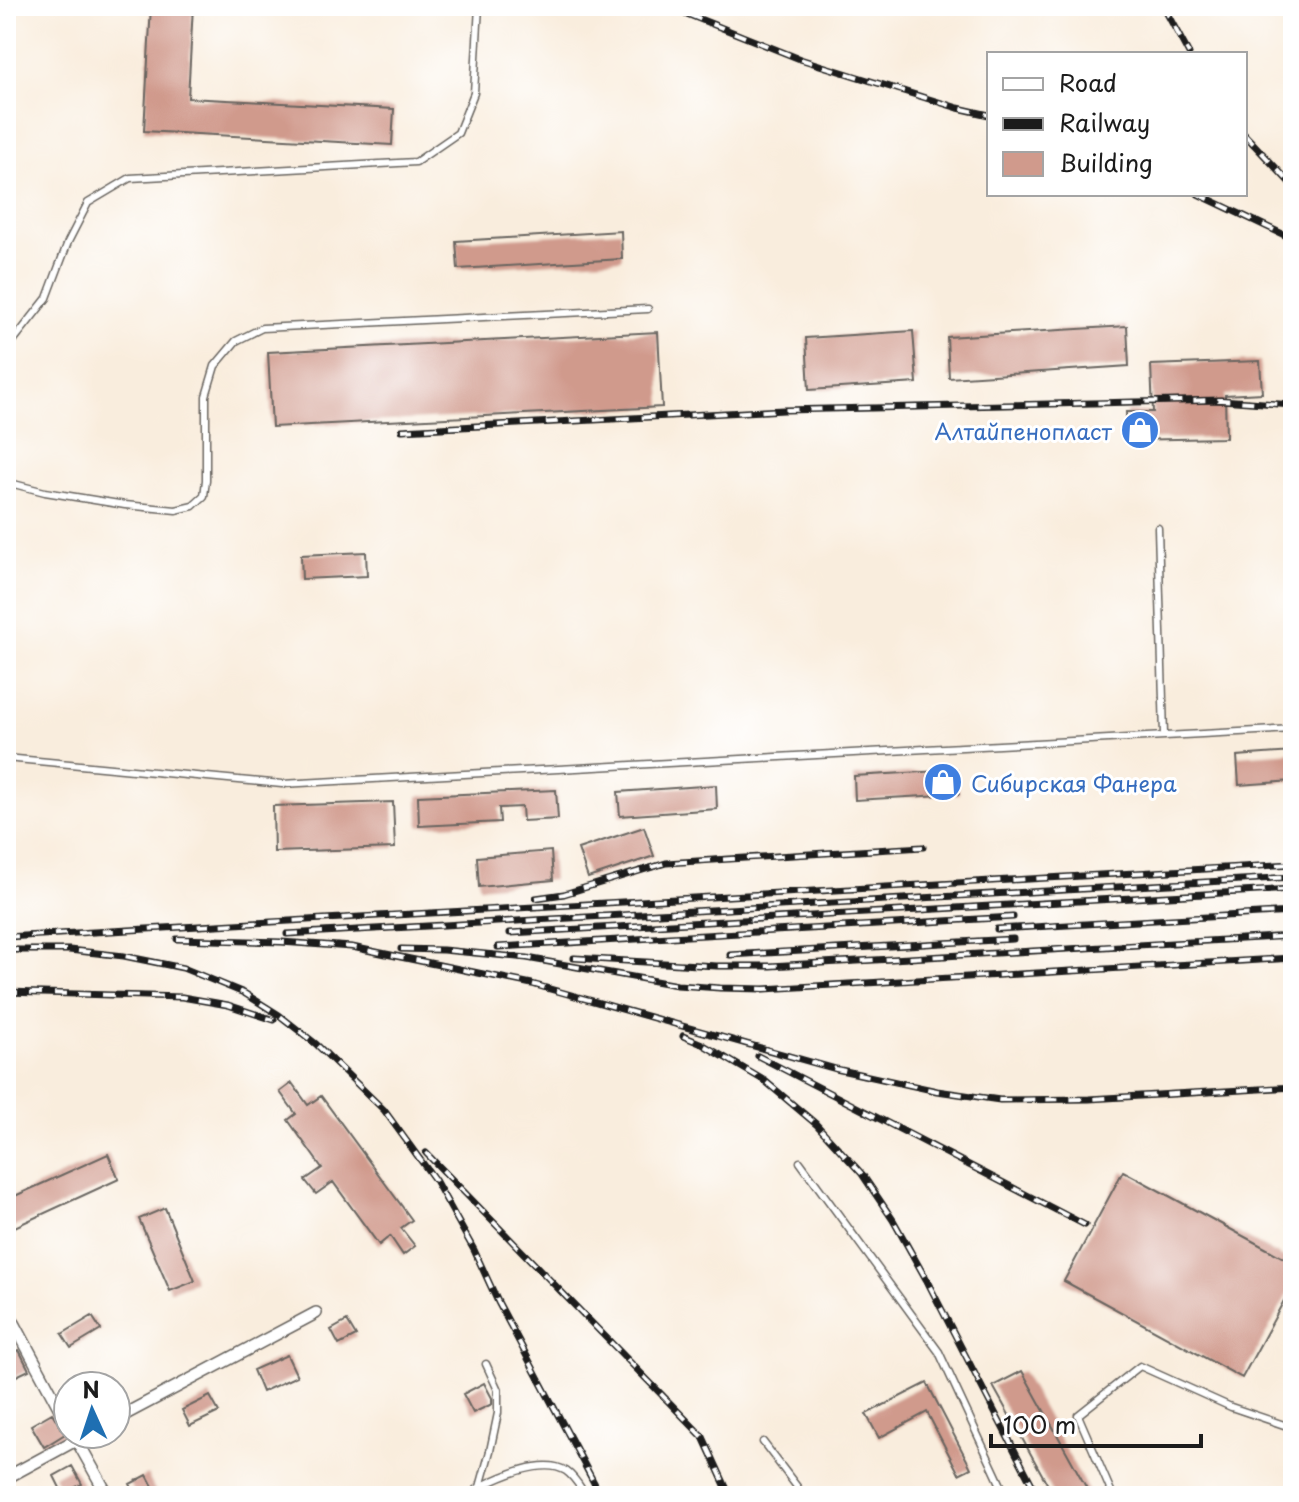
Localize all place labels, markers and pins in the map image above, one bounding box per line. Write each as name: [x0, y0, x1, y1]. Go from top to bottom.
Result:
shop icon: Алтайпенопласт: [1119, 409, 1161, 451]
place label: Алтайпенопласт: [934, 414, 1113, 447]
shop icon: Сибирская Фанера: [922, 761, 964, 803]
place label: Сибирская Фанера: [971, 766, 1177, 799]

